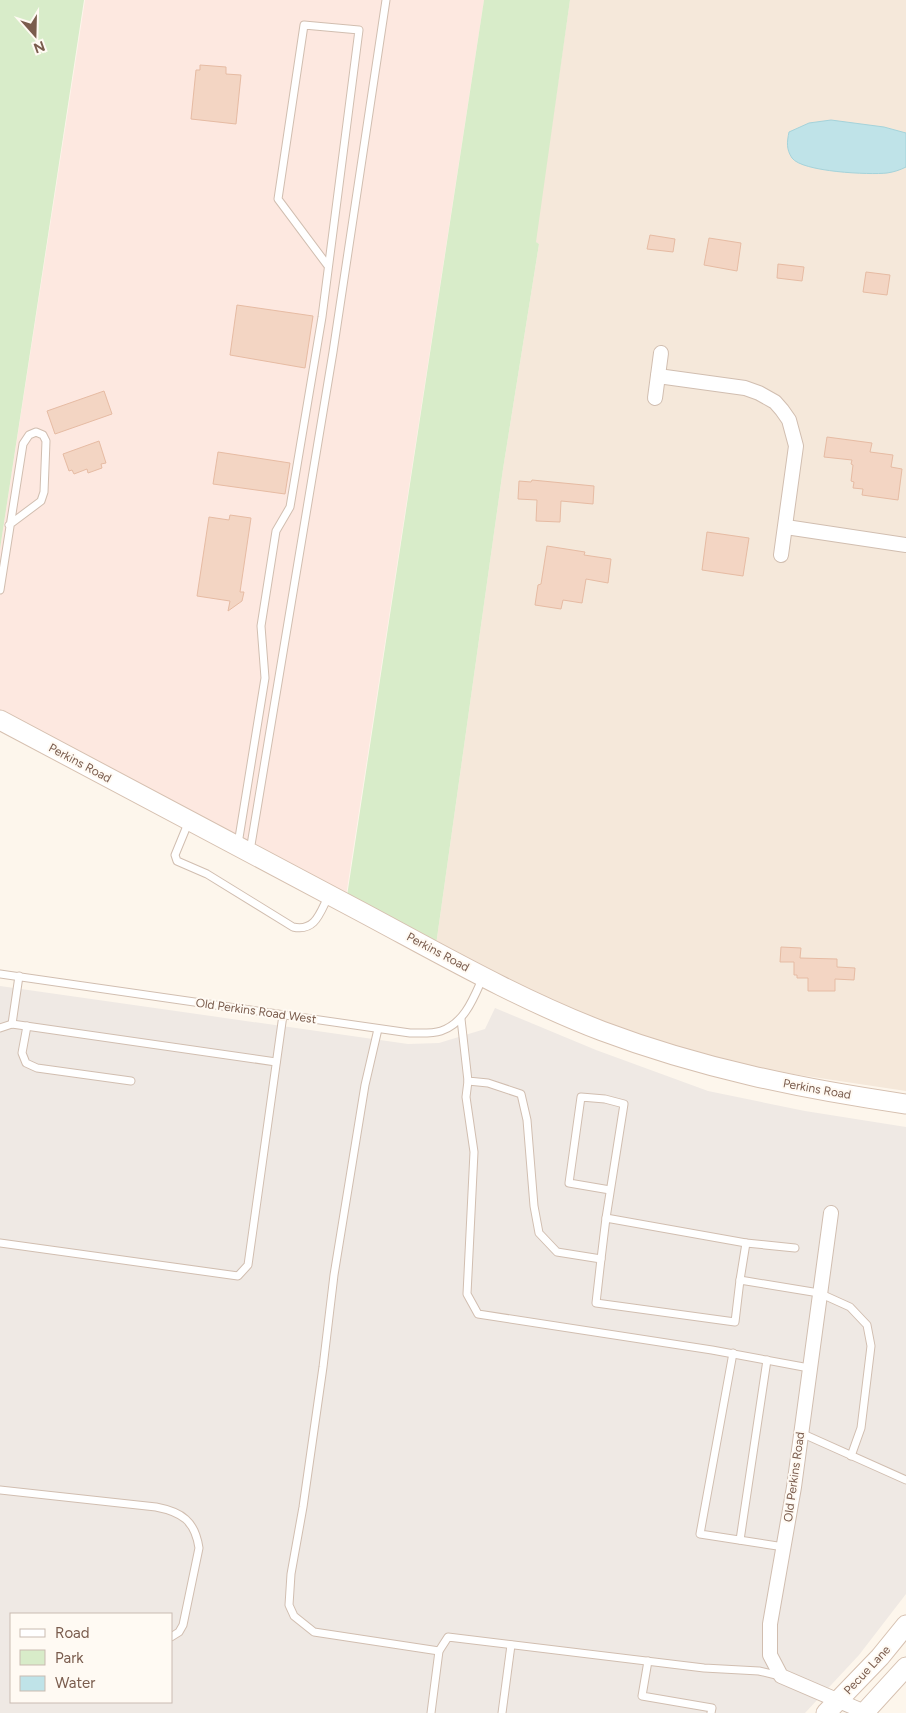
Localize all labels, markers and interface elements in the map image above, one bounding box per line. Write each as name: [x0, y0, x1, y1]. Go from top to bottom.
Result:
north arrow: [10, 10, 60, 60]
text: N: [31, 37, 47, 57]
street label: Perkins Road: [46, 741, 114, 785]
street label: Perkins Road: [404, 930, 472, 974]
street label: Old Perkins Road West: [195, 996, 318, 1026]
street label: Perkins Road: [782, 1076, 852, 1102]
street label: Old Perkins Road: [781, 1431, 807, 1523]
legend: [10, 1613, 172, 1703]
text: Road: [55, 1624, 90, 1642]
street label: Pecue Lane: [841, 1642, 893, 1697]
text: Park: [55, 1649, 84, 1667]
text: Water: [55, 1674, 95, 1692]

